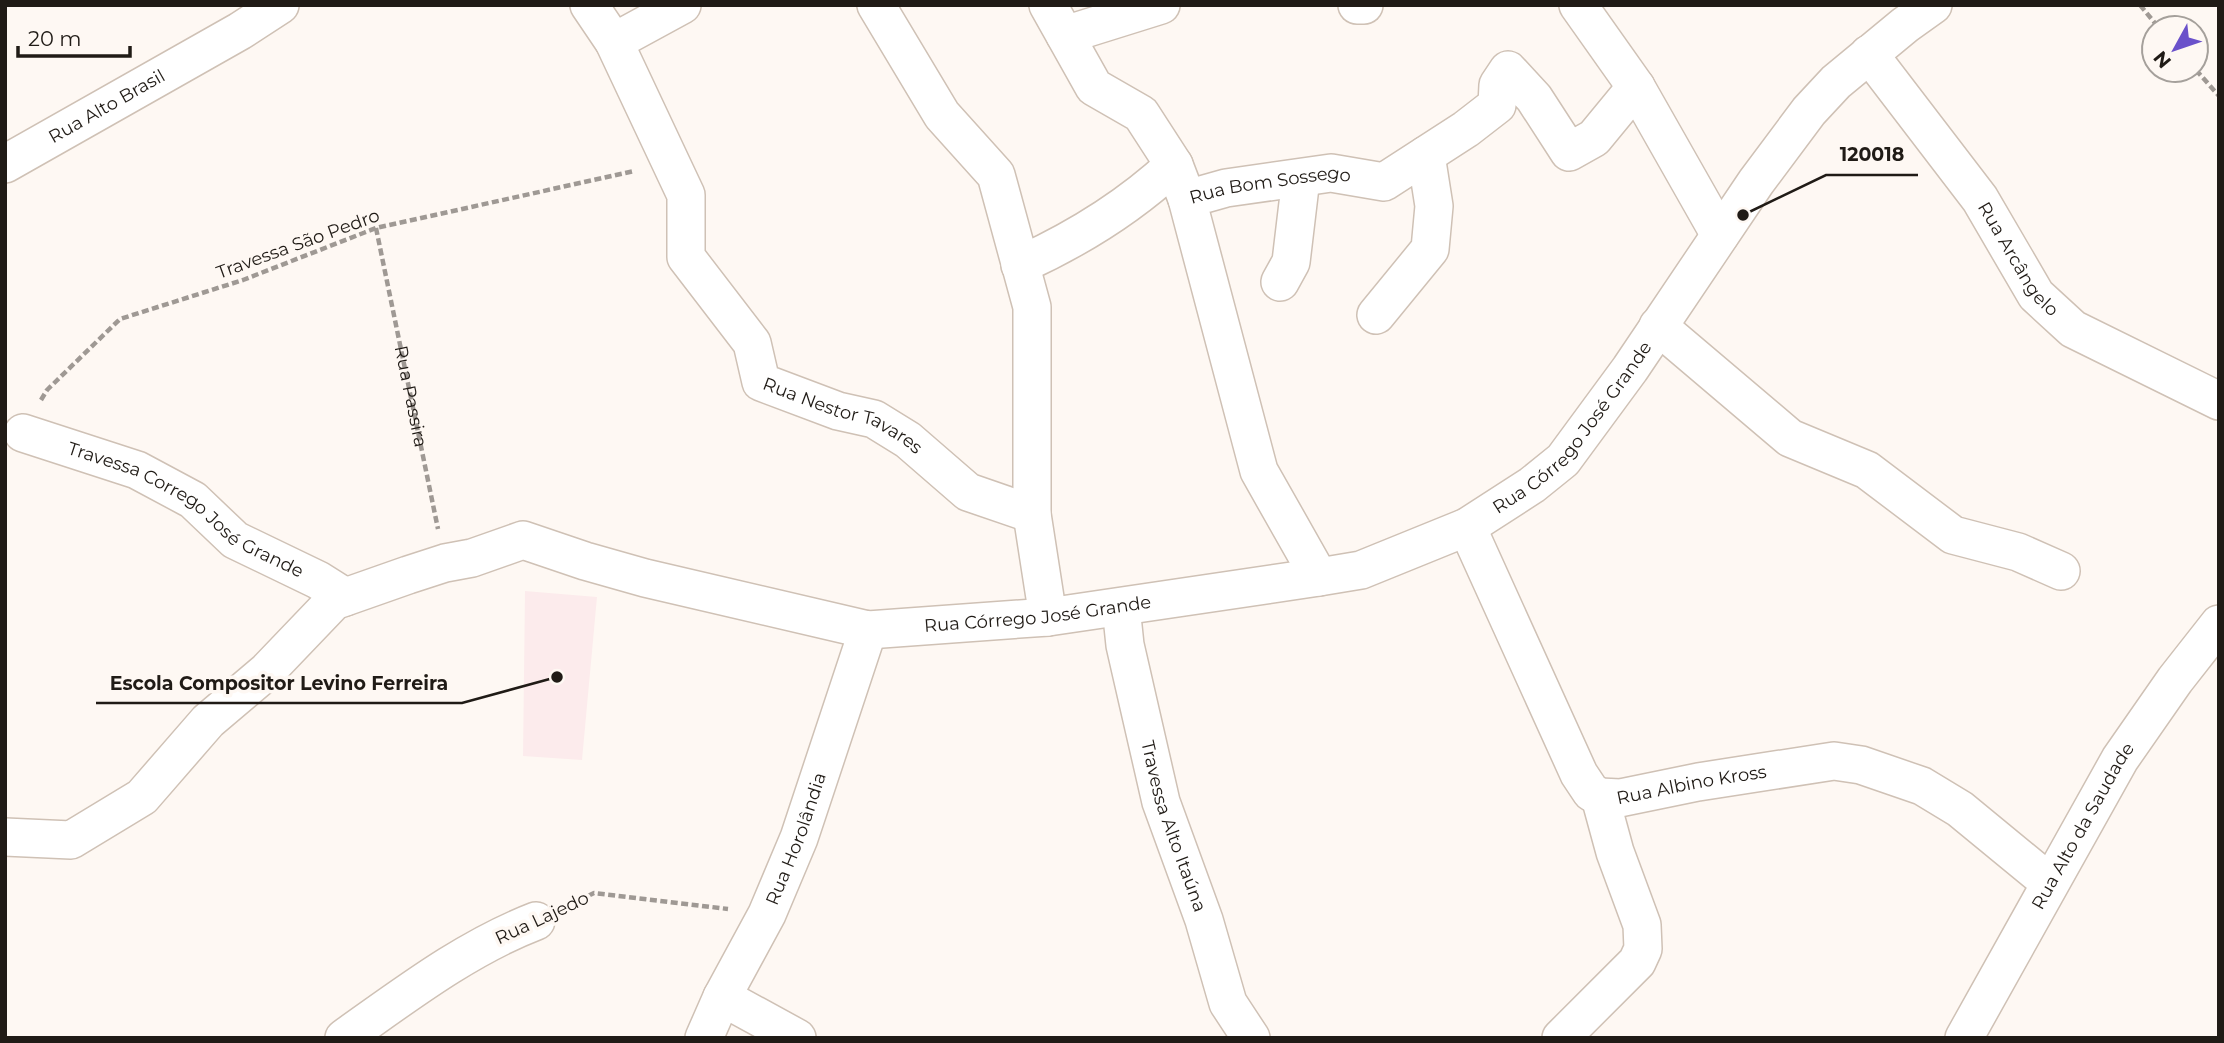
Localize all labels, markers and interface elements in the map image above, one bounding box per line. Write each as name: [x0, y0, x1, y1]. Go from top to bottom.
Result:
scale bar: [18, 14, 130, 58]
north arrow: [2140, 14, 2210, 84]
text: 20 m: [28, 26, 82, 51]
text: N: [2149, 46, 2176, 73]
street label: Rua Alto Brasil: [45, 65, 169, 148]
callout: 120018: [1826, 135, 1918, 175]
text: 120018: [1840, 143, 1904, 166]
street label: Rua Bom Sossego: [1187, 162, 1353, 209]
street label: Rua Arcângelo: [1973, 198, 2063, 321]
street label: Travessa São Pedro: [213, 204, 383, 284]
street label: Rua Córrego José Grande: [1489, 337, 1657, 518]
street label: Rua Passira: [390, 344, 432, 449]
street label: Rua Nestor Tavares: [760, 373, 927, 459]
street label: Travessa Corrego José Grande: [65, 437, 307, 582]
street label: Rua Córrego José Grande: [923, 591, 1153, 637]
callout: Escola Compositor Levino Ferreira: [96, 663, 462, 703]
text: Escola Compositor Levino Ferreira: [110, 672, 448, 695]
street label: Travessa Alto Itaúna: [1136, 738, 1211, 915]
street label: Rua Alto da Saudade: [2027, 738, 2139, 913]
street label: Rua Albino Kross: [1615, 761, 1768, 809]
street label: Rua Horolândia: [761, 770, 831, 908]
street label: Rua Lajedo: [492, 887, 592, 949]

